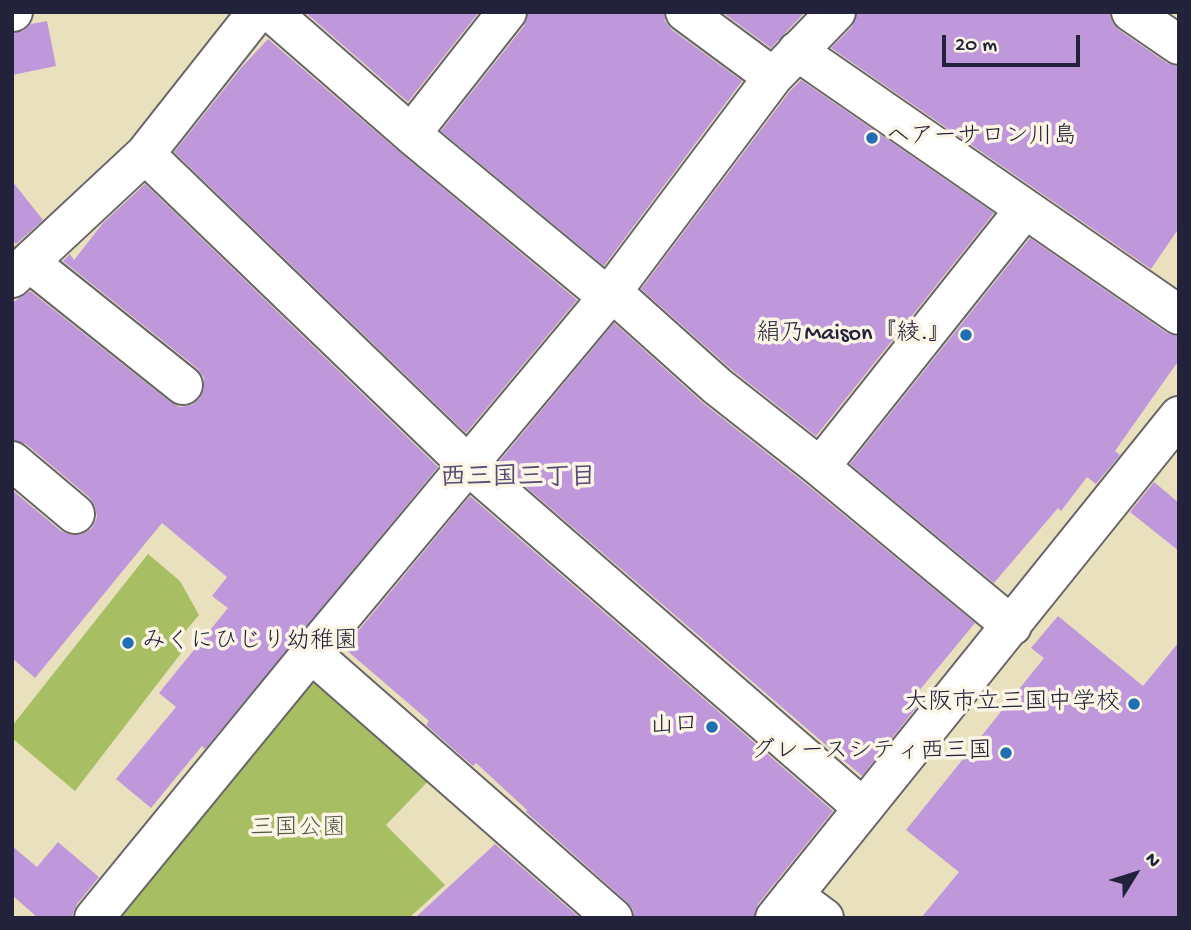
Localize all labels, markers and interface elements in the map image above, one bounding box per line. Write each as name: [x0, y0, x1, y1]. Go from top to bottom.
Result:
scale bar: [946, 21, 1084, 65]
text: 20 m: [955, 34, 997, 59]
place label: ヘアーサロン川島: [886, 124, 1077, 152]
marker: ヘアーサロン川島: [864, 130, 880, 146]
place label: 絹乃Maison『綾.』: [757, 321, 952, 349]
marker: 絹乃Maison『綾.』: [958, 327, 974, 343]
district label: 西三国三丁目: [440, 464, 596, 496]
place label: みくにひじり幼稚園: [142, 629, 358, 657]
marker: みくにひじり幼稚園: [120, 635, 136, 651]
place label: 大阪市立三国中学校: [904, 690, 1120, 718]
marker: 大阪市立三国中学校: [1126, 696, 1142, 712]
place label: 山口: [650, 713, 698, 741]
marker: 山口: [704, 719, 720, 735]
place label: グレースシティ西三国: [751, 739, 992, 767]
marker: グレースシティ西三国: [998, 745, 1014, 761]
park label: 三国公園: [250, 816, 346, 844]
north arrow: [1100, 839, 1170, 909]
text: N: [1139, 849, 1165, 873]

